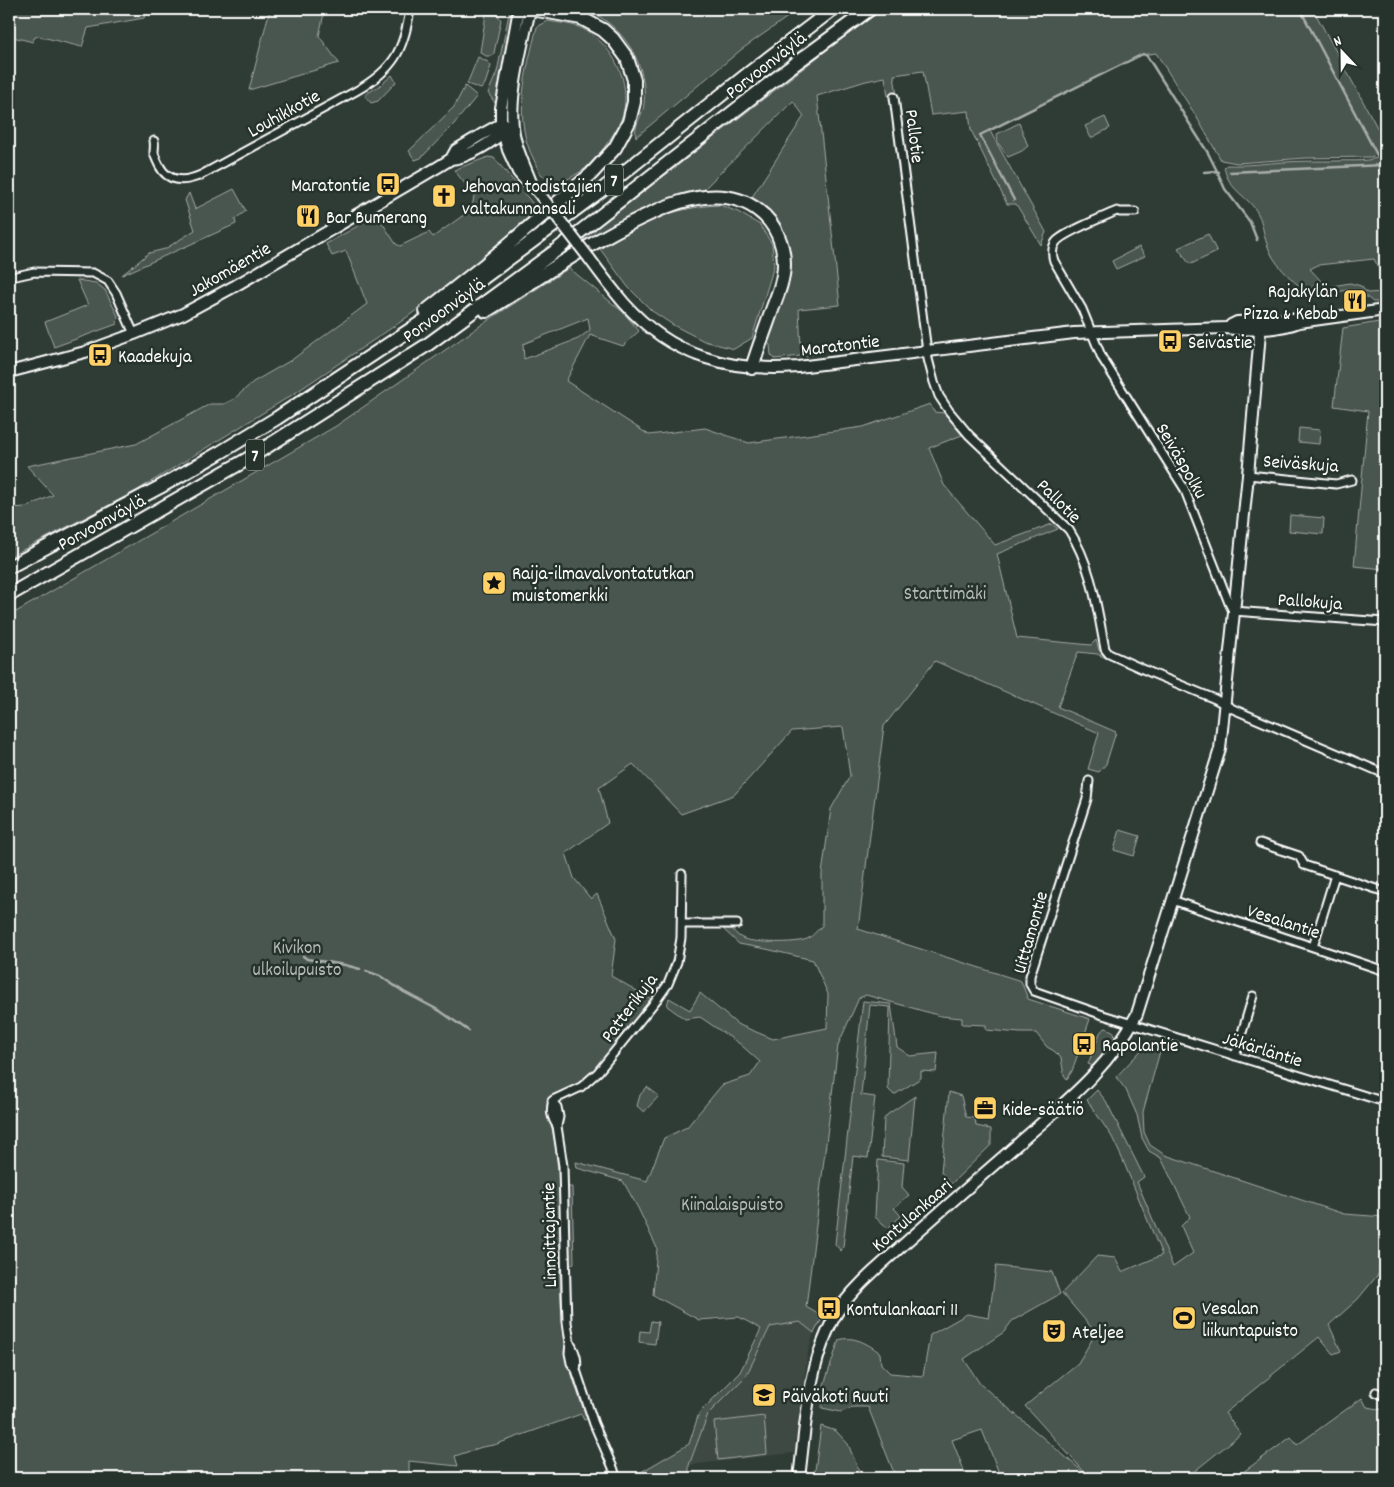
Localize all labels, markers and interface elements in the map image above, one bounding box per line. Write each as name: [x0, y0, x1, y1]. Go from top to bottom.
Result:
street label: Porvoonväylä: [721, 26, 814, 107]
north arrow: [1316, 28, 1366, 78]
text: N: [1331, 31, 1345, 52]
street label: Louhikkotie: [243, 84, 326, 146]
street label: Pallotie: [896, 108, 929, 165]
road number: 7: [605, 164, 623, 196]
bus stop icon: Maratontie: [375, 171, 401, 197]
place label: Maratontie: [291, 174, 370, 201]
place label: Jehovan todistajien valtakunnansali: [462, 175, 602, 224]
church icon: Jehovan todistajien valtakunnansali: [431, 183, 457, 209]
restaurant icon: Bar Bumerang: [295, 203, 321, 229]
place label: Bar Bumerang: [326, 206, 427, 233]
street label: Jakomäentie: [185, 237, 277, 305]
street label: Porvoonväylä: [398, 272, 493, 351]
place label: Rajakylän Pizza & Kebab: [1243, 280, 1338, 329]
restaurant icon: Rajakylän Pizza & Kebab: [1342, 288, 1368, 314]
bus stop icon: Seivästie: [1157, 328, 1183, 354]
street label: Maratontie: [800, 329, 881, 366]
place label: Seivästie: [1188, 331, 1252, 358]
bus stop icon: Kaadekuja: [87, 342, 113, 368]
place label: Kaadekuja: [118, 345, 193, 372]
street label: Seiväspolku: [1147, 419, 1212, 505]
road number: 7: [246, 440, 264, 470]
street label: Seiväskuja: [1262, 449, 1340, 482]
street label: Pallotie: [1029, 474, 1086, 531]
street label: Porvoonväylä: [54, 489, 152, 559]
place label: Raija-ilmavalvontatutkan muistomerkki: [512, 562, 694, 611]
place icon: Raija-ilmavalvontatutkan muistomerkki: [481, 570, 507, 596]
park label: Starttimäki: [904, 582, 987, 609]
street label: Pallokuja: [1276, 588, 1344, 619]
street label: Uittamontie: [1008, 889, 1057, 977]
street label: Vesalantie: [1243, 899, 1323, 948]
park label: Kivikon ulkoilupuisto: [252, 936, 342, 985]
street label: Patterikuja: [596, 968, 666, 1049]
street label: Jäkärläntie: [1219, 1026, 1305, 1076]
bus stop icon: Rapolantie: [1071, 1031, 1097, 1057]
place label: Rapolantie: [1102, 1034, 1178, 1061]
office icon: Kide-säätiö: [972, 1095, 998, 1121]
place label: Kide-säätiö: [1002, 1098, 1084, 1125]
street label: Kontulankaari: [867, 1173, 960, 1259]
street label: Linnoittajantie: [537, 1182, 566, 1288]
park label: Kiinalaispuisto: [681, 1193, 783, 1220]
bus stop icon: Kontulankaari 11: [816, 1295, 842, 1321]
place label: Vesalan liikuntapuisto: [1202, 1297, 1298, 1346]
place label: Kontulankaari 11: [846, 1298, 958, 1325]
sports icon: Vesalan liikuntapuisto: [1171, 1305, 1197, 1331]
theatre icon: Ateljee: [1041, 1318, 1067, 1344]
place label: Ateljee: [1072, 1321, 1124, 1348]
school or university icon: Päiväkoti Ruuti: [751, 1382, 777, 1408]
place label: Päiväkoti Ruuti: [782, 1385, 889, 1412]

